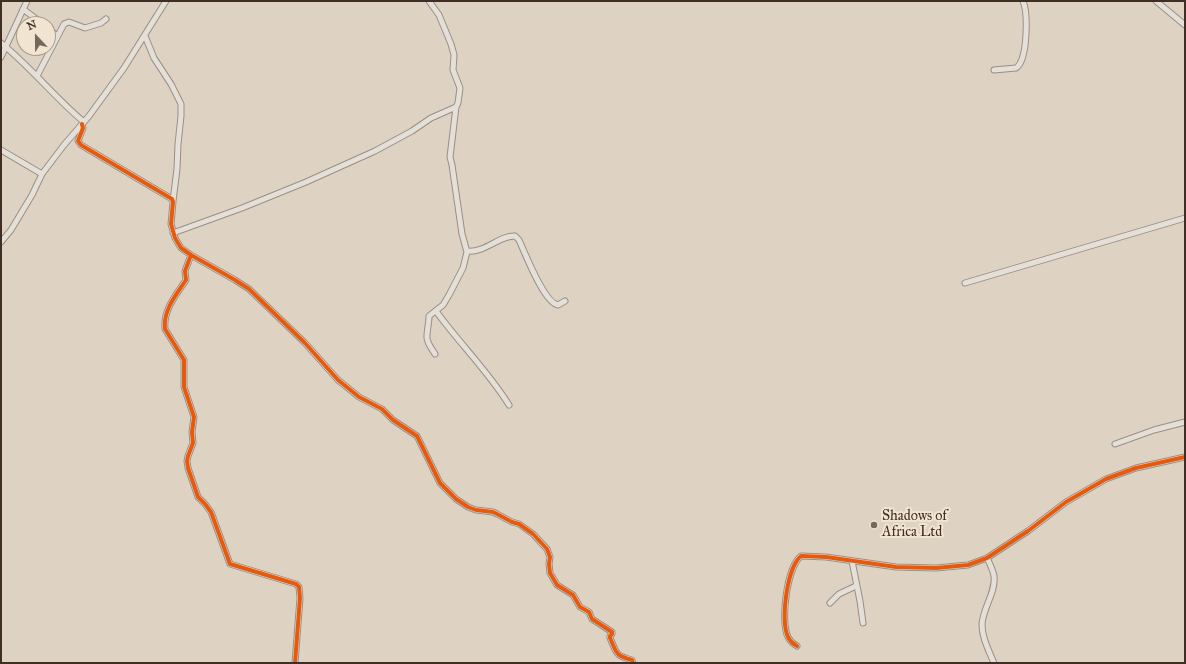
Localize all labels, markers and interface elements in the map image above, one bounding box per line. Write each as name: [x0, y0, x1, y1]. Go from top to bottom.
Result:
north arrow: [16, 16, 56, 56]
text: N: [25, 18, 38, 33]
place label: Shadows of Africa Ltd: [882, 509, 947, 542]
marker: Shadows of Africa Ltd: [869, 520, 879, 530]

